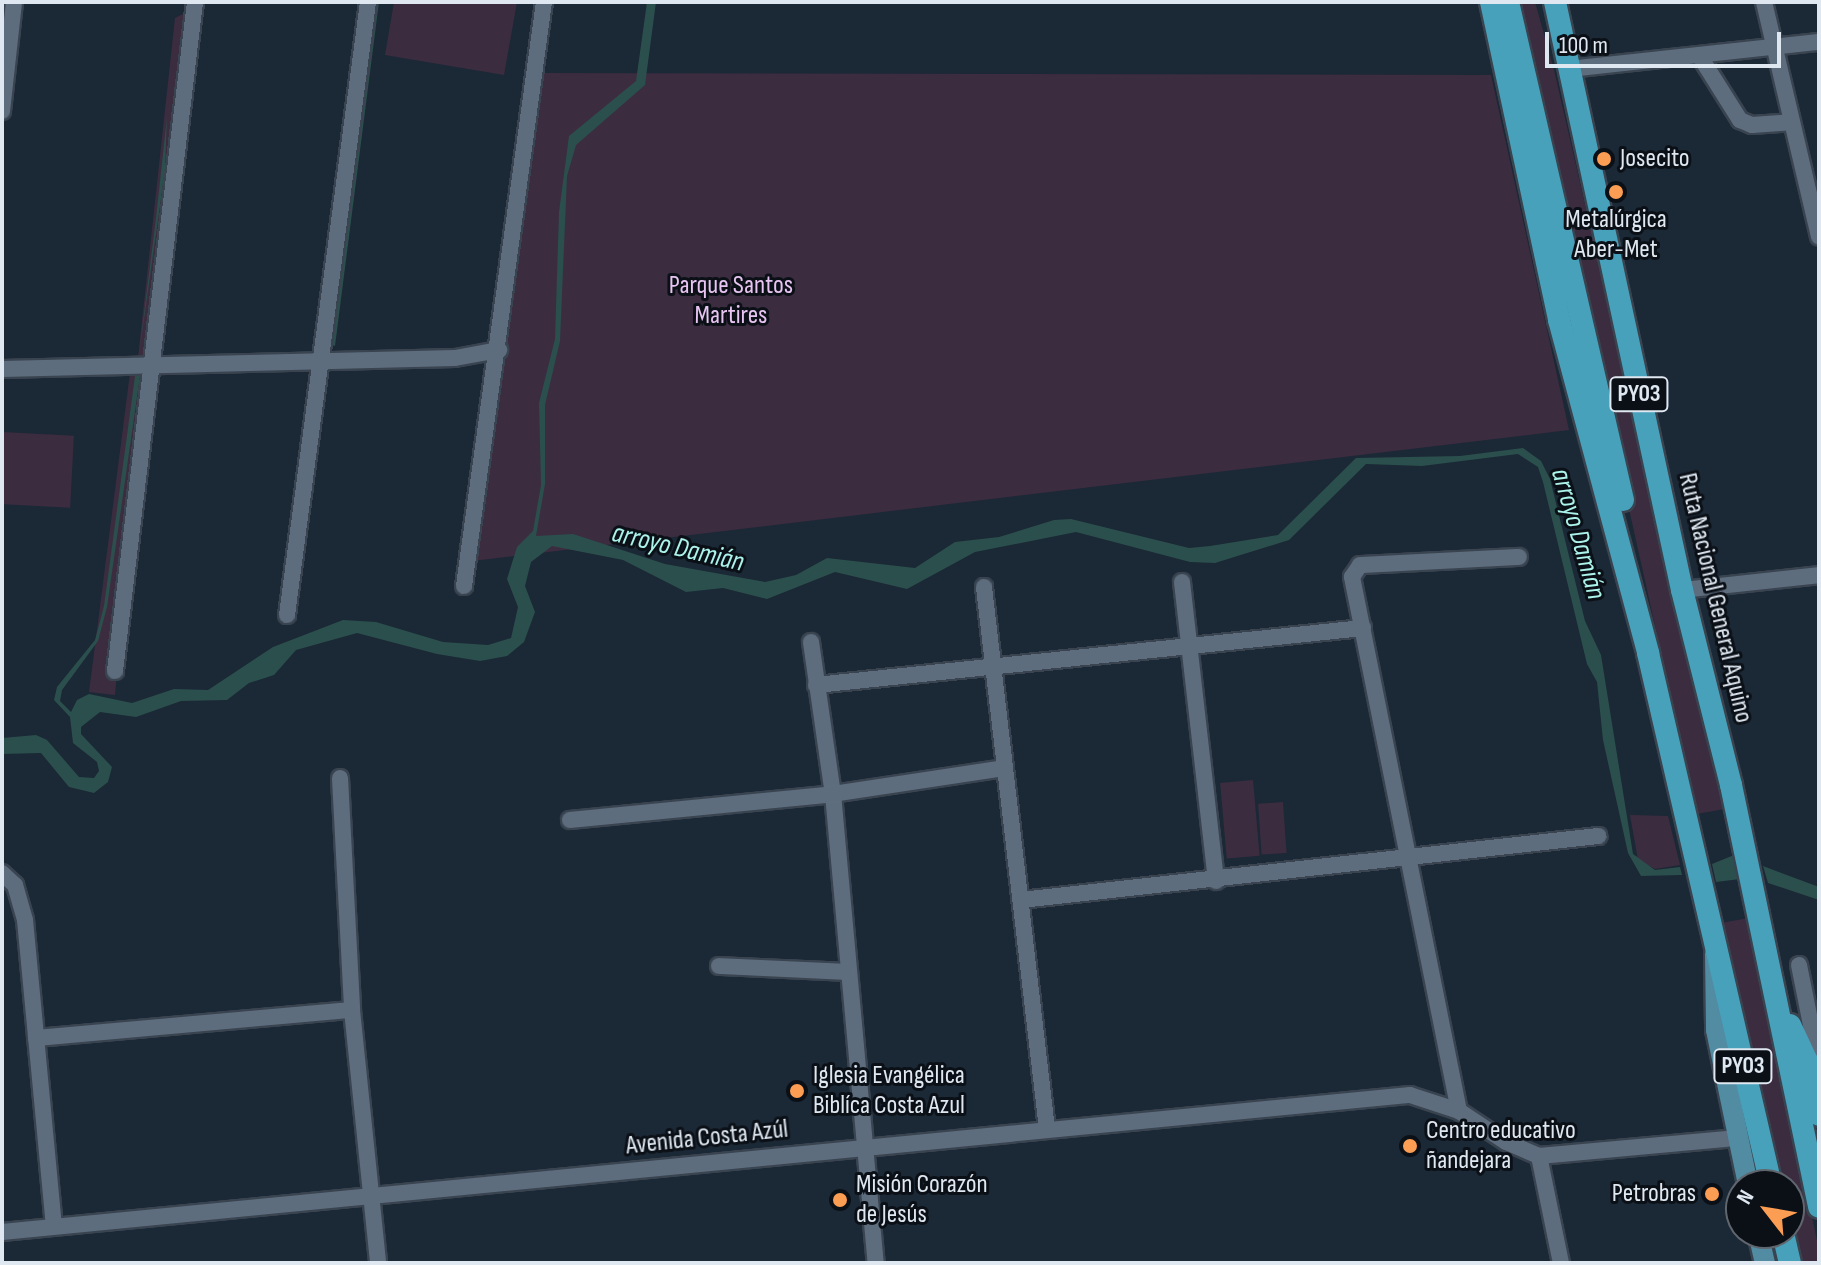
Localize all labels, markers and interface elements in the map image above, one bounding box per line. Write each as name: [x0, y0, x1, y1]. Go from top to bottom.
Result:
scale bar: [1549, 16, 1785, 66]
text: 100 m: [1559, 31, 1608, 60]
place label: Josecito: [1620, 143, 1690, 175]
marker: Josecito: [1595, 150, 1613, 168]
marker: Metalúrgica Aber-Met: [1607, 183, 1625, 201]
place label: Metalúrgica Aber-Met: [1565, 204, 1667, 266]
park label: Parque Santos Martires: [669, 270, 793, 332]
road number: PY03: [1609, 374, 1669, 414]
water label: arroyo Damián: [1543, 465, 1613, 603]
street label: Ruta Nacional General Aquino: [1671, 470, 1759, 726]
water label: arroyo Damián: [609, 517, 747, 579]
road number: PY03: [1713, 1046, 1773, 1086]
place label: Iglesia Evangélica Biblíca Costa Azul: [813, 1060, 965, 1122]
marker: Iglesia Evangélica Biblíca Costa Azul: [788, 1082, 806, 1100]
street label: Avenida Costa Azúl: [624, 1114, 790, 1162]
place label: Centro educativo ñandejara: [1426, 1115, 1576, 1176]
marker: Centro educativo ñandejara: [1401, 1137, 1419, 1155]
place label: Misión Corazón de Jesús: [856, 1169, 988, 1230]
north arrow: [1725, 1169, 1805, 1249]
place label: Petrobras: [1612, 1178, 1696, 1210]
marker: Petrobras: [1703, 1185, 1721, 1203]
text: N: [1731, 1185, 1760, 1209]
marker: Misión Corazón de Jesús: [831, 1191, 849, 1209]

